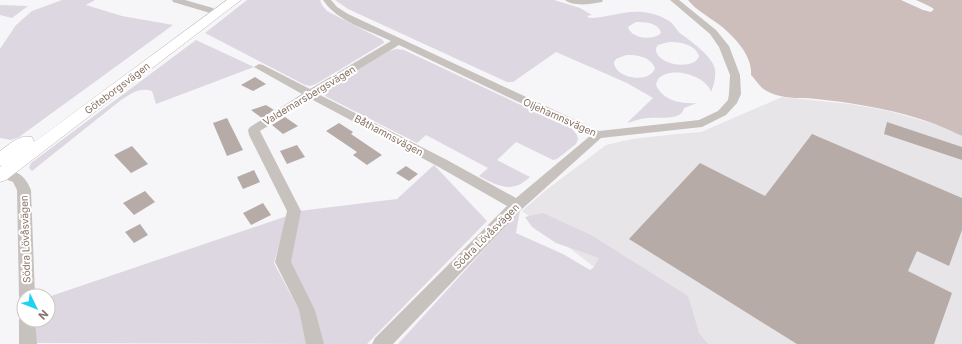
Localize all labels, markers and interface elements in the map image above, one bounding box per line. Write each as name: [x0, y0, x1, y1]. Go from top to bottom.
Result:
street label: Göteborgsvägen: [82, 59, 152, 116]
street label: Valdemarsbergsvägen: [261, 63, 358, 127]
street label: Oljehamnsvägen: [522, 95, 599, 139]
street label: Båthamnsvägen: [353, 112, 425, 158]
street label: Södra Lövåsvägen: [17, 195, 33, 283]
street label: Södra Lövåsvägen: [451, 201, 521, 271]
north arrow: [16, 288, 56, 328]
text: N: [35, 307, 51, 323]

